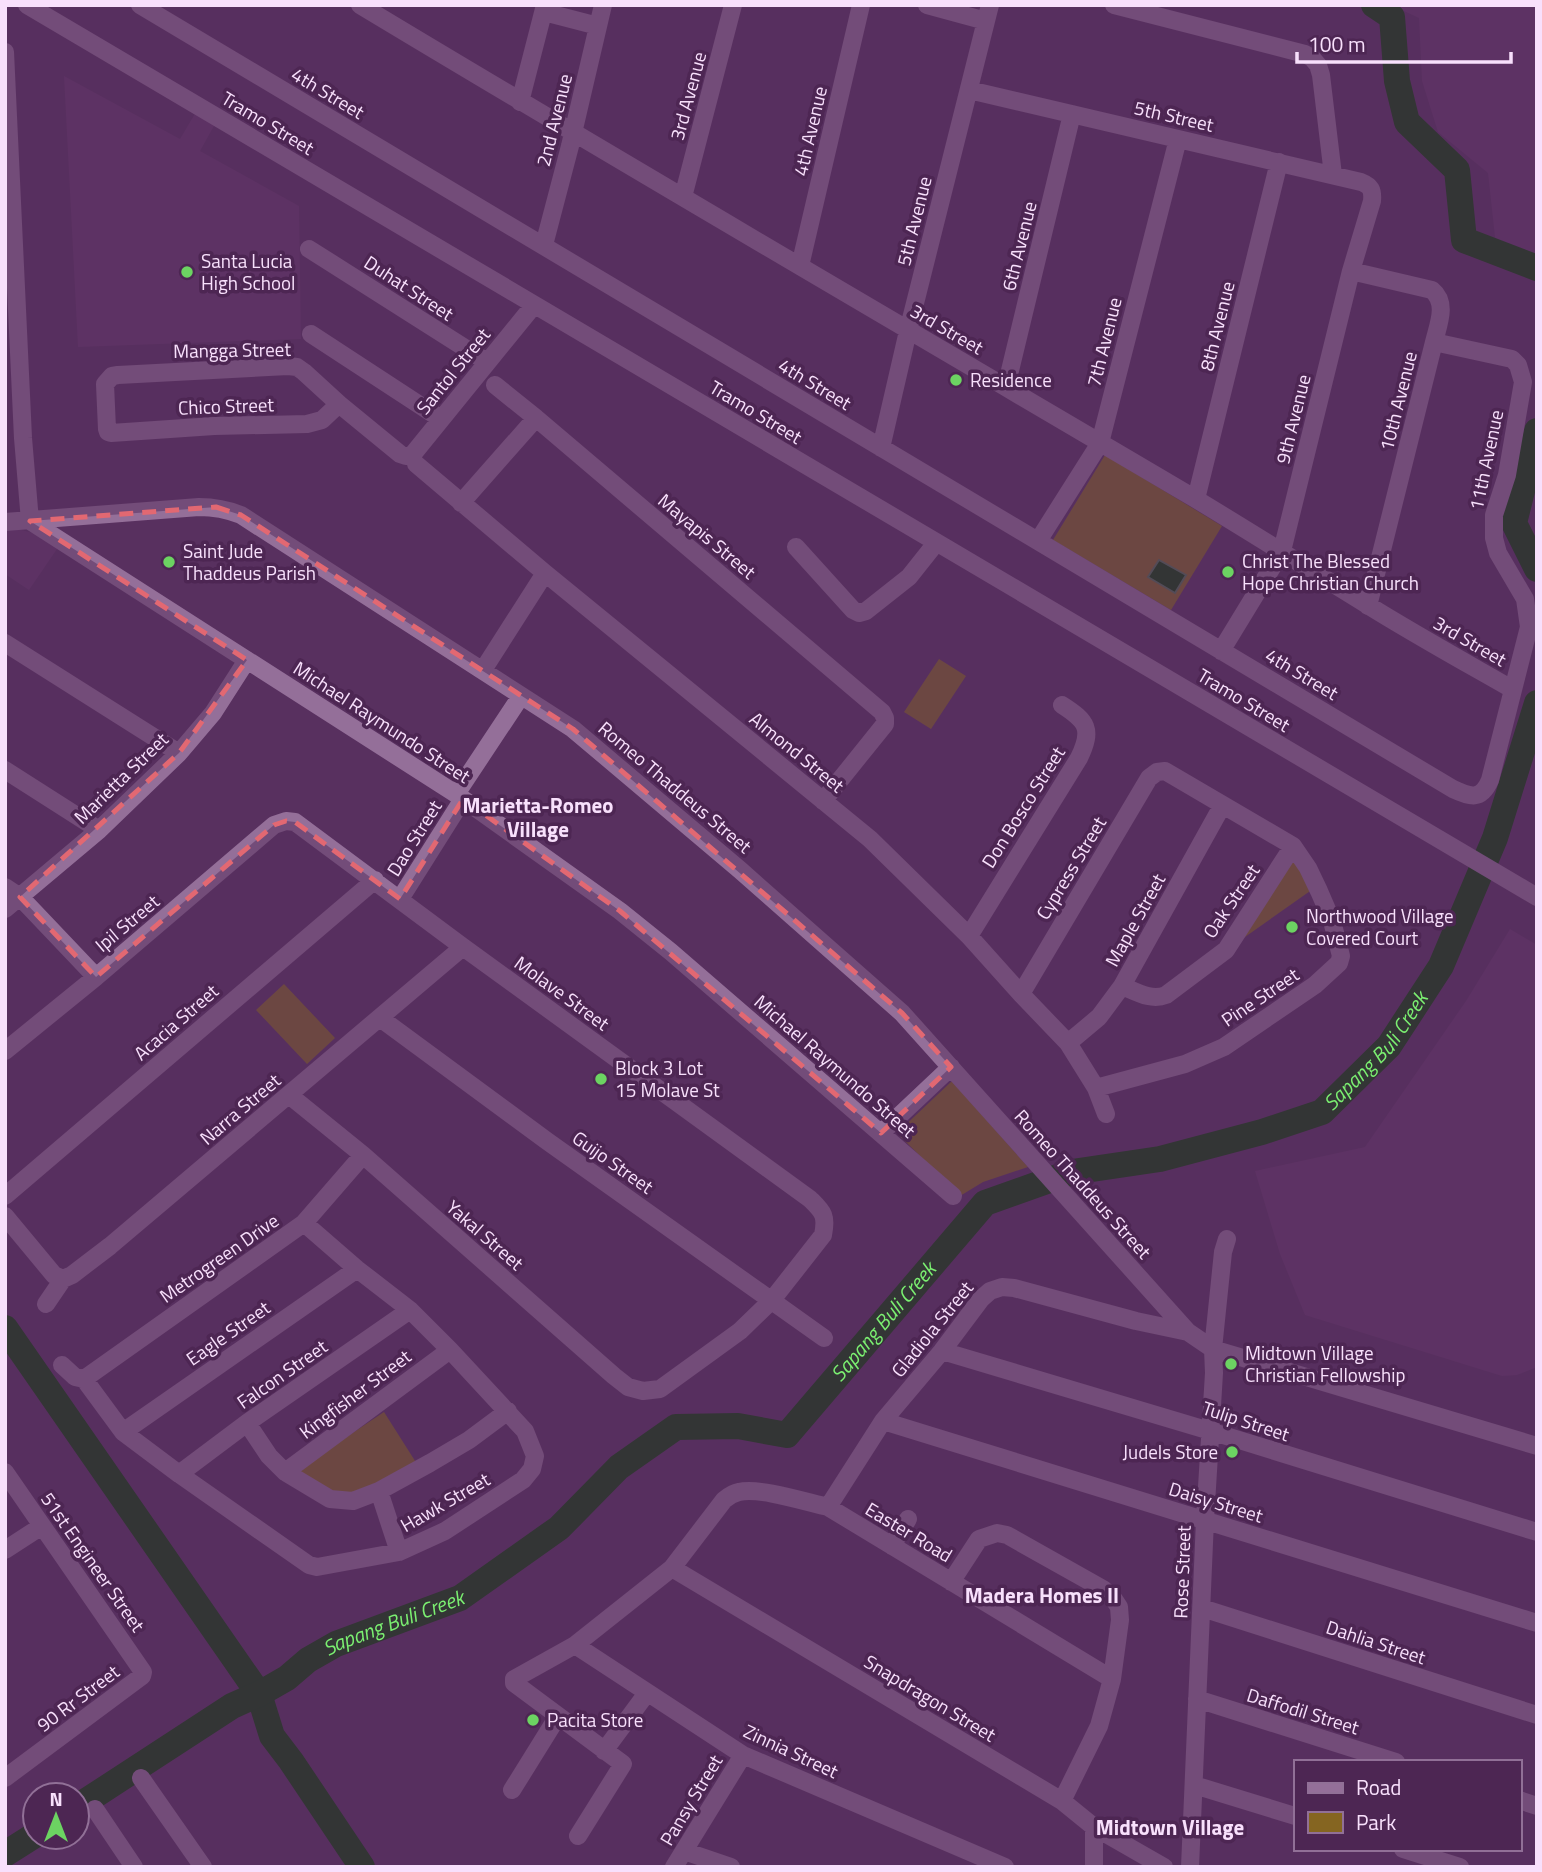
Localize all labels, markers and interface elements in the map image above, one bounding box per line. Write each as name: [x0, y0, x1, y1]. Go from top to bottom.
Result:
scale bar: [1297, 21, 1510, 65]
text: 100 m: [1308, 28, 1365, 60]
street label: 3rd Avenue: [662, 48, 713, 143]
street label: 4th Street: [286, 59, 371, 126]
street label: 2nd Avenue: [528, 71, 579, 169]
street label: Tramo Street: [216, 83, 320, 162]
street label: 4th Avenue: [785, 83, 834, 179]
street label: 5th Street: [1132, 92, 1217, 139]
street label: 5th Avenue: [888, 173, 939, 269]
street label: 6th Avenue: [993, 198, 1044, 294]
place label: Santa Lucia High School: [201, 246, 295, 297]
street label: Duhat Street: [359, 248, 460, 328]
marker: Santa Lucia High School: [179, 264, 195, 280]
street label: 8th Avenue: [1191, 278, 1242, 374]
street label: 7th Avenue: [1078, 294, 1129, 390]
street label: 3rd Street: [905, 296, 990, 361]
street label: Santol Street: [409, 321, 497, 420]
street label: Mangga Street: [173, 334, 292, 365]
street label: 10th Avenue: [1371, 348, 1424, 454]
street label: 4th Street: [773, 350, 858, 417]
place label: Residence: [970, 365, 1052, 394]
street label: 9th Avenue: [1267, 371, 1318, 467]
street label: Tramo Street: [704, 372, 808, 451]
marker: Residence: [948, 372, 964, 388]
street label: Chico Street: [177, 389, 275, 422]
street label: 11th Avenue: [1461, 407, 1510, 513]
street label: Mayapis Street: [652, 486, 763, 586]
place label: Saint Jude Thaddeus Parish: [183, 536, 316, 587]
place label: Christ The Blessed Hope Christian Church: [1242, 546, 1419, 597]
marker: Saint Jude Thaddeus Parish: [161, 554, 177, 570]
marker: Christ The Blessed Hope Christian Church: [1220, 564, 1236, 580]
street label: 3rd Street: [1428, 608, 1513, 673]
street label: 4th Street: [1260, 640, 1345, 707]
street label: Michael Raymundo Street: [288, 653, 477, 790]
street label: Tramo Street: [1192, 660, 1296, 739]
street label: Almond Street: [743, 704, 851, 799]
street label: Romeo Thaddeus Street: [592, 714, 759, 860]
street label: Marietta Street: [67, 725, 175, 830]
street label: Don Bosco Street: [974, 740, 1072, 873]
district label: Marietta-Romeo Village: [463, 789, 613, 845]
street label: Dao Street: [379, 794, 449, 881]
street label: Cypress Street: [1028, 810, 1113, 925]
street label: Oak Street: [1195, 857, 1266, 944]
street label: Maple Street: [1097, 868, 1172, 972]
street label: Ipil Street: [88, 887, 166, 958]
place label: Northwood Village Covered Court: [1306, 901, 1454, 952]
marker: Northwood Village Covered Court: [1284, 919, 1300, 935]
street label: Molave Street: [509, 948, 616, 1037]
street label: Pine Street: [1215, 960, 1305, 1033]
street label: Acacia Street: [127, 976, 225, 1067]
water label: Sapang Buli Creek: [1315, 983, 1437, 1118]
street label: Michael Raymundo Street: [748, 987, 923, 1144]
place label: Block 3 Lot 15 Molave St: [615, 1053, 720, 1104]
street label: Narra Street: [193, 1066, 287, 1151]
marker: Block 3 Lot 15 Molave St: [593, 1071, 609, 1087]
street label: Romeo Thaddeus Street: [1008, 1102, 1159, 1265]
street label: Guijo Street: [567, 1123, 660, 1200]
street label: Yakal Street: [440, 1193, 531, 1277]
street label: Metrogreen Drive: [153, 1206, 284, 1310]
water label: Sapang Buli Creek: [822, 1252, 945, 1388]
street label: Gladiola Street: [884, 1274, 980, 1383]
street label: Eagle Street: [180, 1293, 276, 1372]
street label: Falcon Street: [230, 1331, 333, 1416]
place label: Midtown Village Christian Fellowship: [1245, 1338, 1405, 1389]
street label: Kingfisher Street: [293, 1342, 417, 1445]
marker: Midtown Village Christian Fellowship: [1223, 1356, 1239, 1372]
street label: Tulip Street: [1199, 1393, 1294, 1448]
place label: Judels Store: [1123, 1437, 1218, 1466]
marker: Judels Store: [1224, 1444, 1240, 1460]
street label: Hawk Street: [395, 1464, 495, 1539]
street label: Daisy Street: [1166, 1473, 1267, 1530]
street label: 51st Engineer Street: [34, 1486, 153, 1638]
street label: Easter Road: [860, 1494, 958, 1569]
street label: Rose Street: [1165, 1525, 1198, 1619]
district label: Madera Homes II: [965, 1579, 1119, 1611]
water label: Sapang Buli Creek: [316, 1580, 471, 1663]
street label: Dahlia Street: [1323, 1612, 1430, 1671]
street label: Snapdragon Street: [859, 1647, 1002, 1749]
street label: 90 Rr Street: [30, 1657, 125, 1738]
street label: Daffodil Street: [1243, 1680, 1363, 1741]
place label: Pacita Store: [547, 1705, 643, 1734]
marker: Pacita Store: [525, 1712, 541, 1728]
street label: Zinnia Street: [739, 1716, 844, 1785]
street label: Pansy Street: [652, 1748, 729, 1851]
legend: [1294, 1760, 1521, 1851]
text: Road: [1356, 1771, 1401, 1803]
north arrow: [21, 1781, 91, 1851]
text: N: [49, 1784, 63, 1813]
text: Park: [1356, 1806, 1396, 1838]
district label: Midtown Village: [1096, 1811, 1244, 1843]

